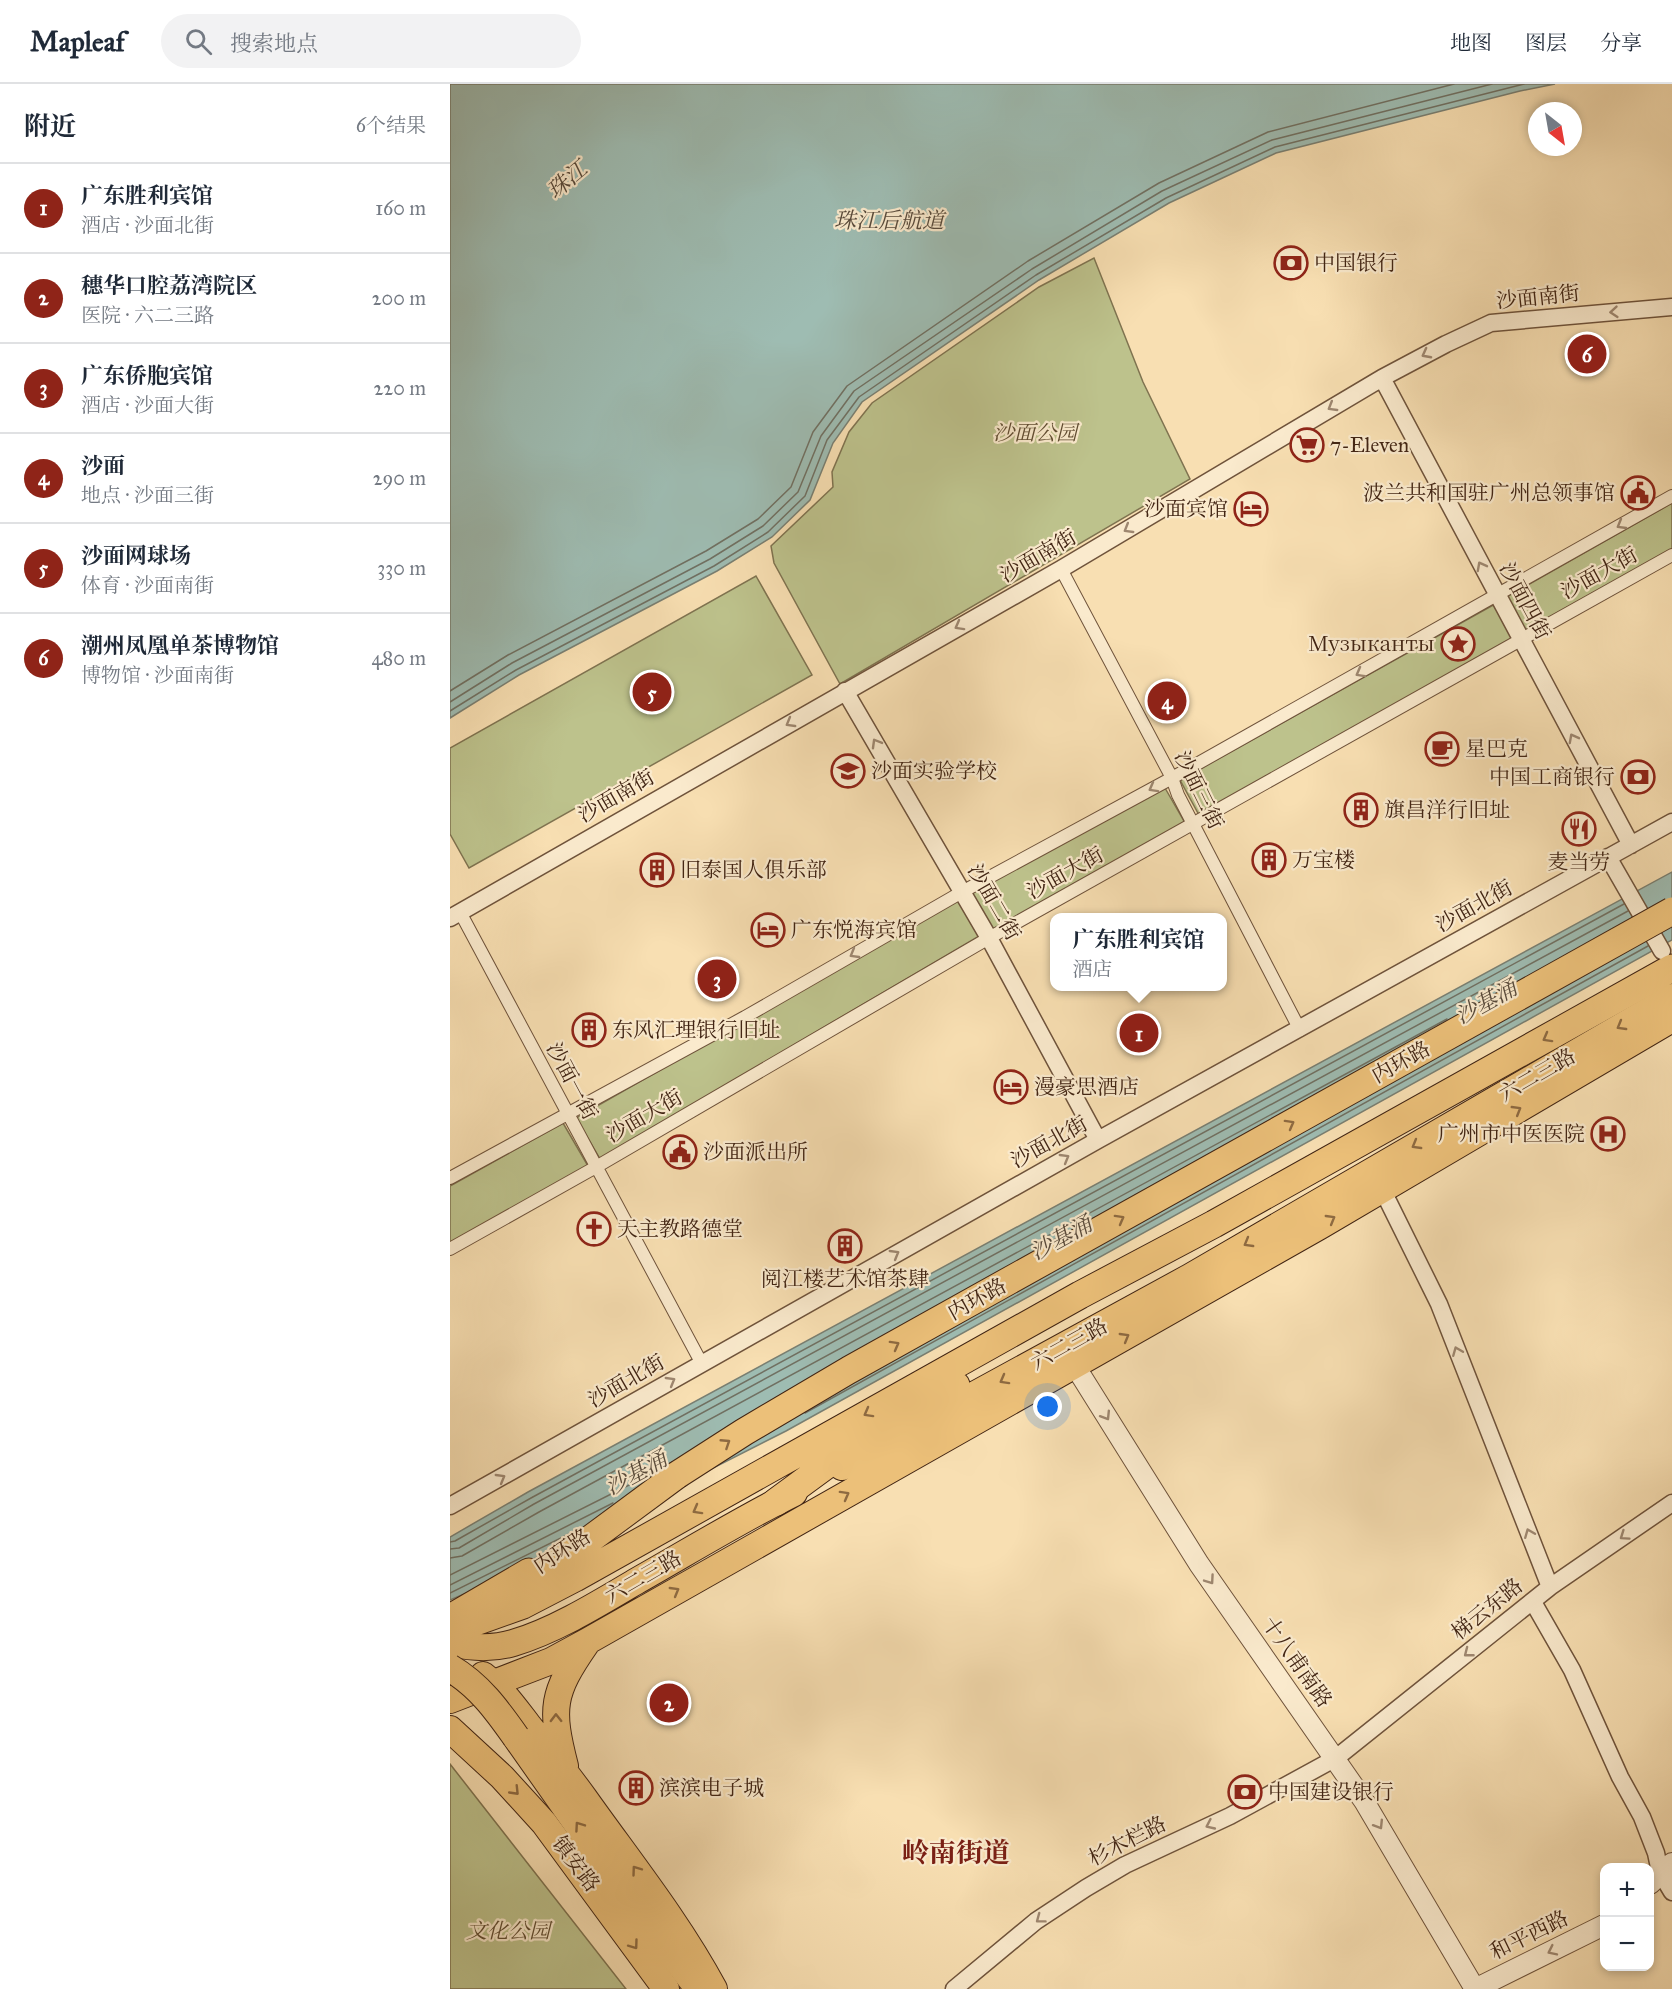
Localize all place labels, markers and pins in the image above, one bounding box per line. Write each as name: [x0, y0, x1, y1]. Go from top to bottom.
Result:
bank icon: 中国银行: [1273, 245, 1309, 281]
place label: 中国银行: [1314, 250, 1398, 276]
pin: 6: [1568, 332, 1606, 376]
supermarket icon: 7-Eleven: [1289, 427, 1325, 463]
place label: 7-Eleven: [1330, 432, 1409, 458]
public building icon: 波兰共和国驻广州总领事馆: [1620, 475, 1656, 511]
place label: 波兰共和国驻广州总领事馆: [1363, 480, 1615, 506]
hotel icon: 沙面宾馆: [1233, 491, 1269, 527]
place label: 沙面宾馆: [1144, 496, 1228, 522]
place icon: Музыканты: [1440, 626, 1476, 662]
place label: Музыканты: [1308, 631, 1435, 657]
pin: 5: [632, 670, 672, 714]
pin: 4: [1148, 678, 1186, 724]
cafe icon: 星巴克: [1424, 731, 1460, 767]
place label: 星巴克: [1465, 736, 1528, 762]
school or university icon: 沙面实验学校: [830, 753, 866, 789]
place label: 沙面实验学校: [871, 758, 997, 784]
bank icon: 中国工商银行: [1620, 759, 1656, 795]
place label: 中国工商银行: [1489, 764, 1615, 790]
building icon: 旗昌洋行旧址: [1343, 792, 1379, 828]
place label: 旗昌洋行旧址: [1384, 797, 1510, 823]
restaurant icon: 麦当劳: [1561, 811, 1597, 847]
building icon: 万宝楼: [1251, 842, 1287, 878]
place label: 万宝楼: [1292, 847, 1355, 873]
place label: 麦当劳: [1548, 849, 1611, 875]
building icon: 旧泰国人俱乐部: [639, 852, 675, 888]
place label: 旧泰国人俱乐部: [680, 857, 827, 883]
hotel icon: 广东悦海宾馆: [750, 912, 786, 948]
place label: 广东悦海宾馆: [791, 917, 917, 943]
pin: 3: [698, 956, 736, 1002]
pin: 1: [1120, 1010, 1158, 1056]
building icon: 东风汇理银行旧址: [571, 1012, 607, 1048]
place label: 东风汇理银行旧址: [612, 1017, 780, 1043]
hotel icon: 漫豪思酒店: [993, 1069, 1029, 1105]
place label: 漫豪思酒店: [1034, 1074, 1139, 1100]
hospital icon: 广州市中医医院: [1590, 1116, 1626, 1152]
place label: 广州市中医医院: [1438, 1121, 1585, 1147]
public building icon: 沙面派出所: [662, 1134, 698, 1170]
place label: 沙面派出所: [703, 1139, 808, 1165]
church icon: 天主教路德堂: [576, 1211, 612, 1247]
place label: 天主教路德堂: [617, 1216, 743, 1242]
building icon: 阅江楼艺术馆茶肆: [827, 1228, 863, 1264]
place label: 阅江楼艺术馆茶肆: [761, 1266, 929, 1292]
pin: 2: [650, 1680, 688, 1726]
building icon: 滨滨电子城: [618, 1770, 654, 1806]
bank icon: 中国建设银行: [1227, 1774, 1263, 1810]
place label: 滨滨电子城: [659, 1775, 764, 1801]
place label: 中国建设银行: [1268, 1779, 1394, 1805]

